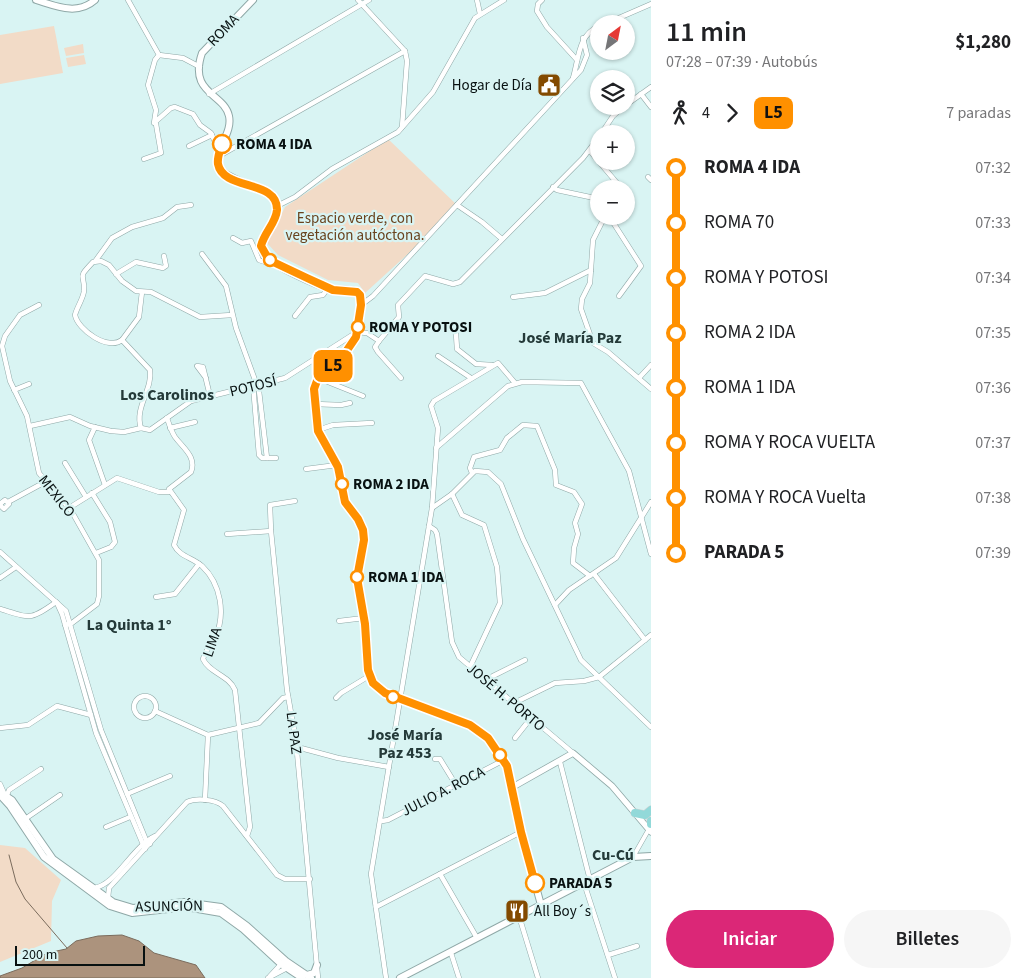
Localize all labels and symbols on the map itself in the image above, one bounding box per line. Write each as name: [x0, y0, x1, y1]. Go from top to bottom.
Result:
street label: ROMA: [203, 9, 245, 51]
north arrow: [590, 15, 635, 60]
public building icon: Hogar de Día: [536, 72, 562, 98]
place label: Hogar de Día: [452, 75, 532, 96]
marker: ROMA 4 IDA: [212, 134, 232, 154]
place label: ROMA 4 IDA: [236, 134, 312, 155]
park label: Espacio verde, con vegetación autóctona.: [286, 208, 424, 246]
unlabelled marker: [263, 253, 277, 267]
place label: ROMA Y POTOSI: [369, 317, 472, 338]
marker: ROMA Y POTOSI: [351, 320, 365, 334]
district label: José María Paz: [518, 327, 622, 349]
line badge: L5: [310, 350, 356, 382]
street label: POTOSÍ: [227, 370, 280, 402]
district label: Los Carolinos: [120, 384, 214, 406]
street label: MEXICO: [33, 471, 80, 522]
place label: ROMA 2 IDA: [353, 474, 429, 495]
marker: ROMA 2 IDA: [335, 477, 349, 491]
place label: ROMA 1 IDA: [368, 567, 444, 588]
marker: ROMA 1 IDA: [350, 570, 364, 584]
district label: La Quinta 1°: [86, 614, 172, 636]
street label: LIMA: [198, 624, 228, 660]
street label: JOSÉ H. PORTO: [462, 658, 550, 737]
unlabelled marker: [386, 690, 400, 704]
street label: LA PAZ: [280, 711, 307, 755]
district label: José María Paz 453: [367, 724, 443, 764]
unlabelled marker: [493, 748, 507, 762]
street label: JULIO A. ROCA: [398, 761, 489, 821]
district label: Cu-Cú: [592, 844, 634, 866]
marker: PARADA 5: [525, 873, 545, 893]
place label: PARADA 5: [549, 873, 613, 894]
street label: ASUNCIÓN: [135, 895, 203, 918]
restaurant icon: All Boy´s: [504, 898, 530, 924]
place label: All Boy´s: [534, 901, 591, 922]
scale bar: [15, 943, 145, 966]

